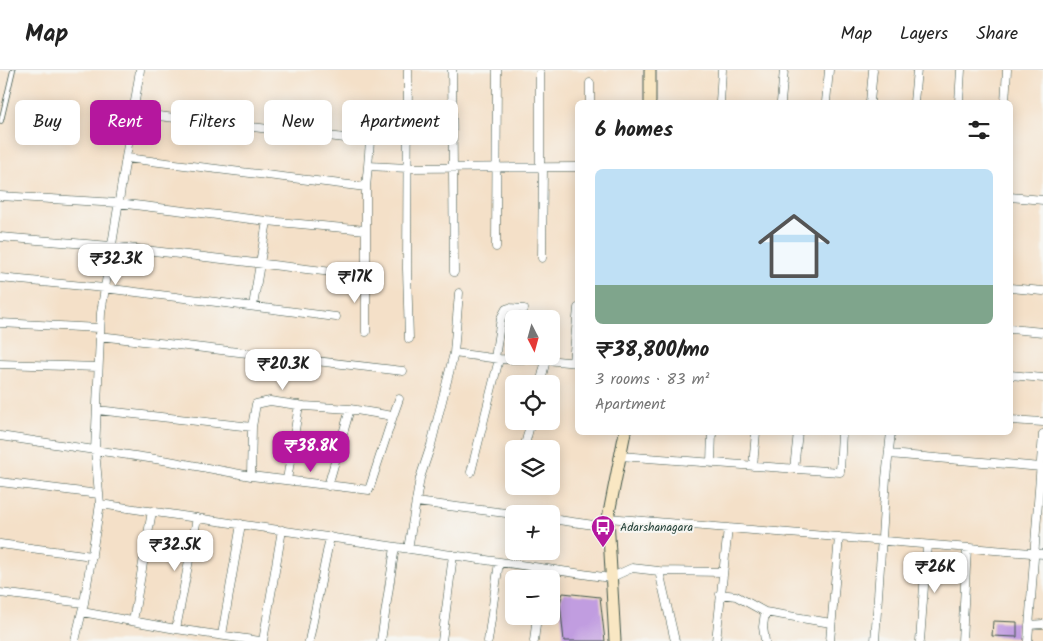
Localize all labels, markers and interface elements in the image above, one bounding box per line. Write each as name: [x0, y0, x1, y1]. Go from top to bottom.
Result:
text: Map: [25, 15, 68, 54]
text: Map: [841, 20, 872, 49]
text: Layers: [900, 20, 948, 49]
text: Share: [976, 20, 1018, 49]
chip: Buy: [15, 100, 80, 145]
chip: Rent: [90, 100, 161, 145]
chip: Filters: [171, 100, 254, 145]
chip: New: [264, 100, 332, 145]
chip: Apartment: [342, 100, 458, 145]
text: 6 homes: [595, 114, 673, 147]
icon: filters: [965, 116, 993, 144]
icon: home: [749, 201, 839, 291]
pin: ₹32.3K: [75, 244, 157, 286]
text: ₹32.3K: [89, 247, 143, 272]
pin: ₹17K: [325, 262, 385, 304]
text: ₹17K: [337, 265, 373, 290]
north arrow: [505, 310, 560, 365]
map controls: [505, 310, 560, 625]
text: ₹38,800/mo: [595, 334, 709, 367]
pin: ₹20.3K: [242, 348, 324, 391]
text: ₹20.3K: [256, 352, 310, 377]
text: 3 rooms · 83 m²: [595, 367, 709, 392]
button: locate: [505, 375, 560, 430]
text: Apartment: [595, 392, 666, 417]
pin: ₹38.8K: [270, 430, 352, 473]
text: ₹38.8K: [284, 434, 338, 459]
button: layers: [505, 440, 560, 495]
button: +: [505, 505, 560, 560]
bus stop icon: Adarshanagara: [590, 514, 616, 548]
place label: Adarshanagara: [620, 518, 693, 537]
pin: ₹32.5K: [134, 530, 216, 572]
text: ₹32.5K: [148, 533, 202, 558]
pin: ₹26K: [905, 552, 965, 594]
text: ₹26K: [914, 555, 956, 580]
button: −: [505, 570, 560, 625]

